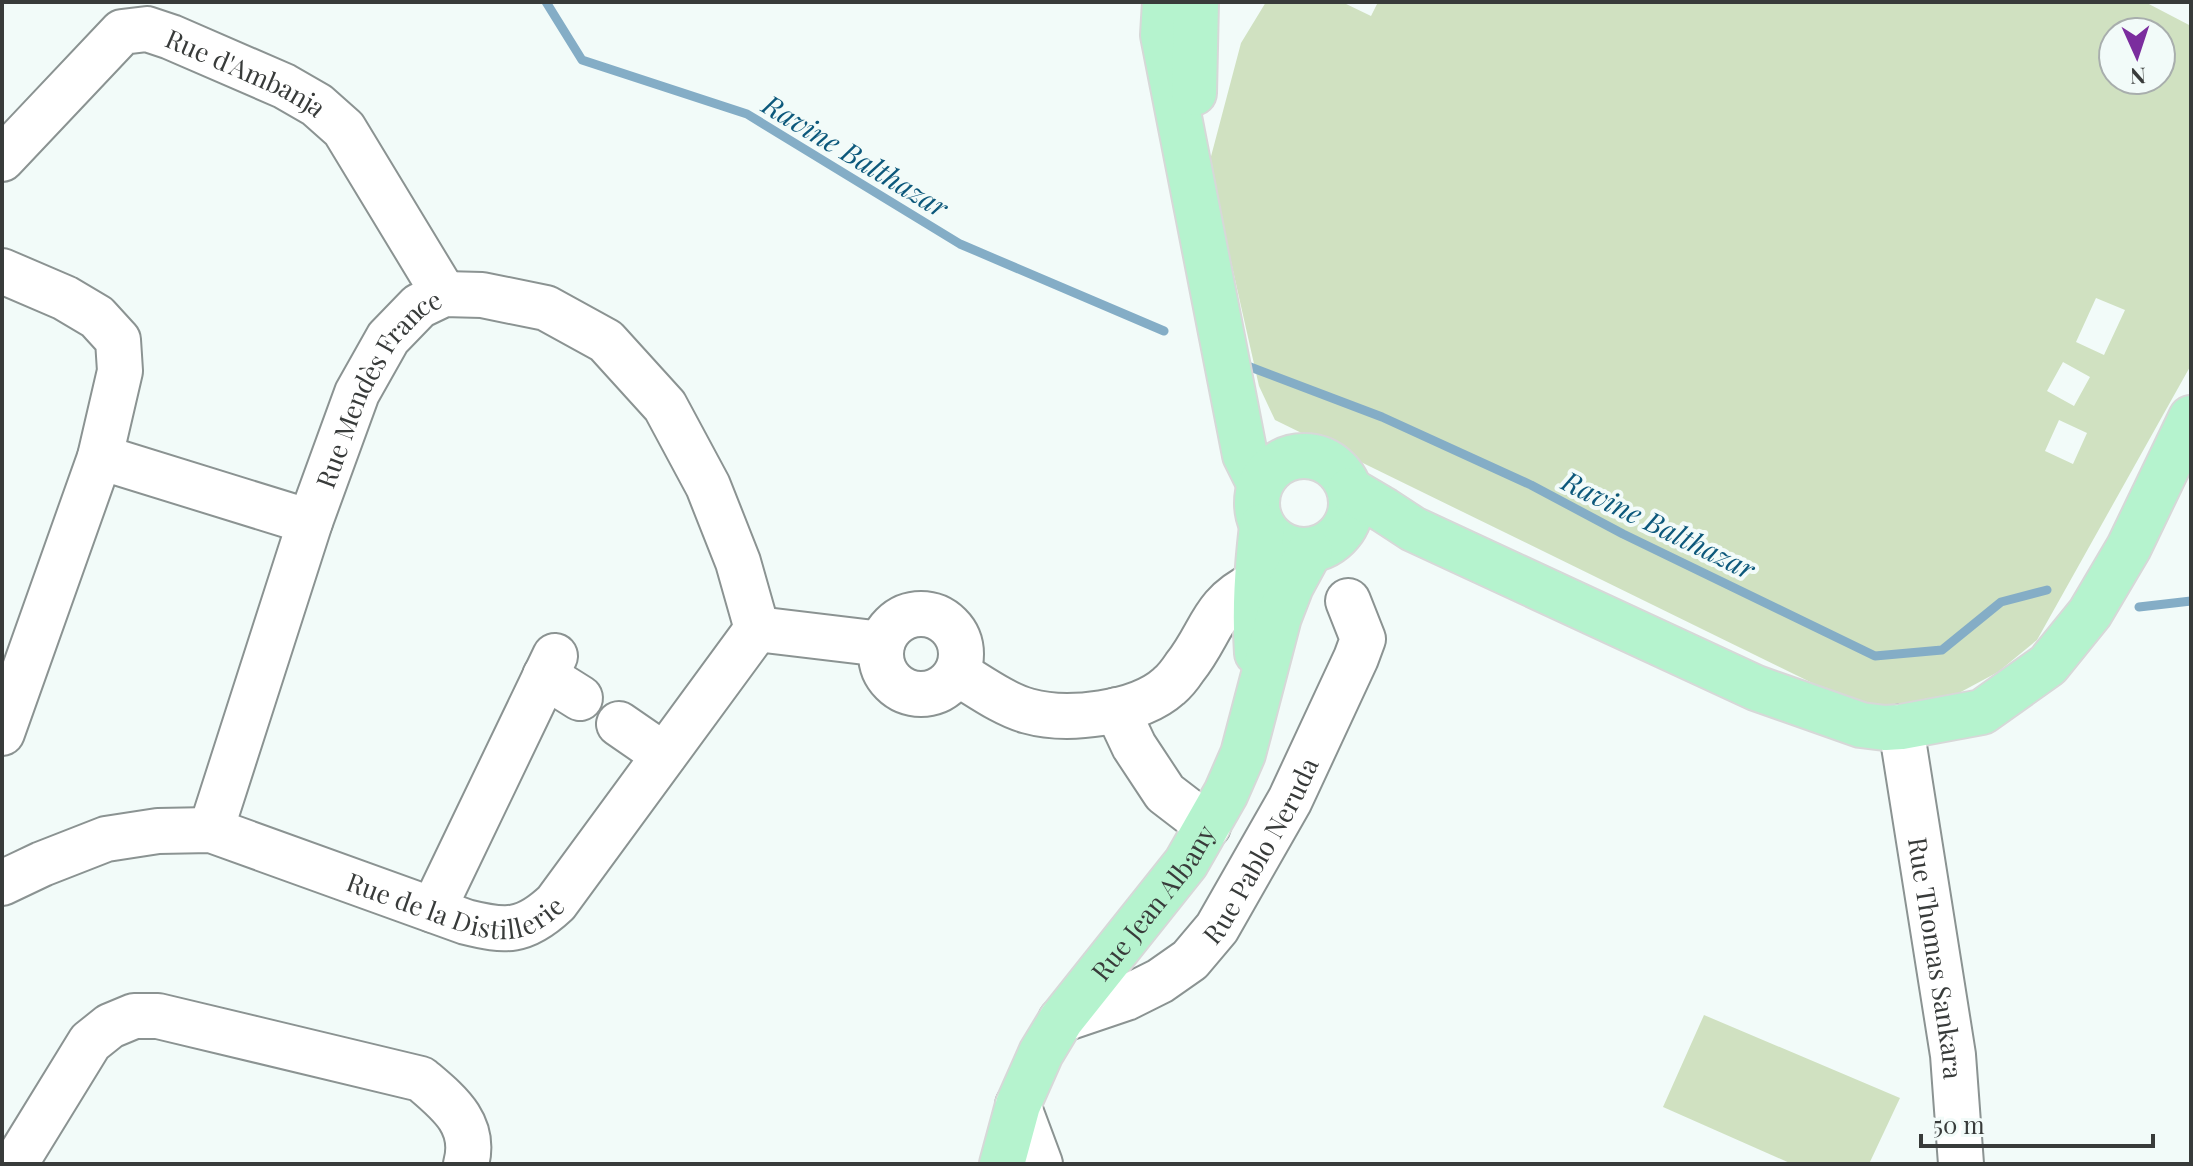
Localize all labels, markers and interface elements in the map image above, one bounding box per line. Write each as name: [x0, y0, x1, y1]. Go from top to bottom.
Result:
north arrow: [2097, 16, 2177, 96]
street label: Rue d'Ambanja: [161, 20, 335, 123]
text: N: [2129, 62, 2147, 92]
water label: Ravine Balthazar: [756, 85, 957, 226]
street label: Rue Mendès France: [306, 281, 447, 493]
water label: Ravine Balthazar: [1556, 461, 1763, 587]
street label: Rue Pablo Neruda: [1194, 751, 1325, 951]
street label: Rue Jean Albany: [1082, 818, 1222, 987]
street label: Rue Thomas Sankara: [1901, 835, 1972, 1081]
street label: Rue de la Distillerie: [342, 863, 571, 946]
scale bar: [1921, 1098, 2153, 1148]
text: 50 m: [1933, 1108, 1985, 1140]

